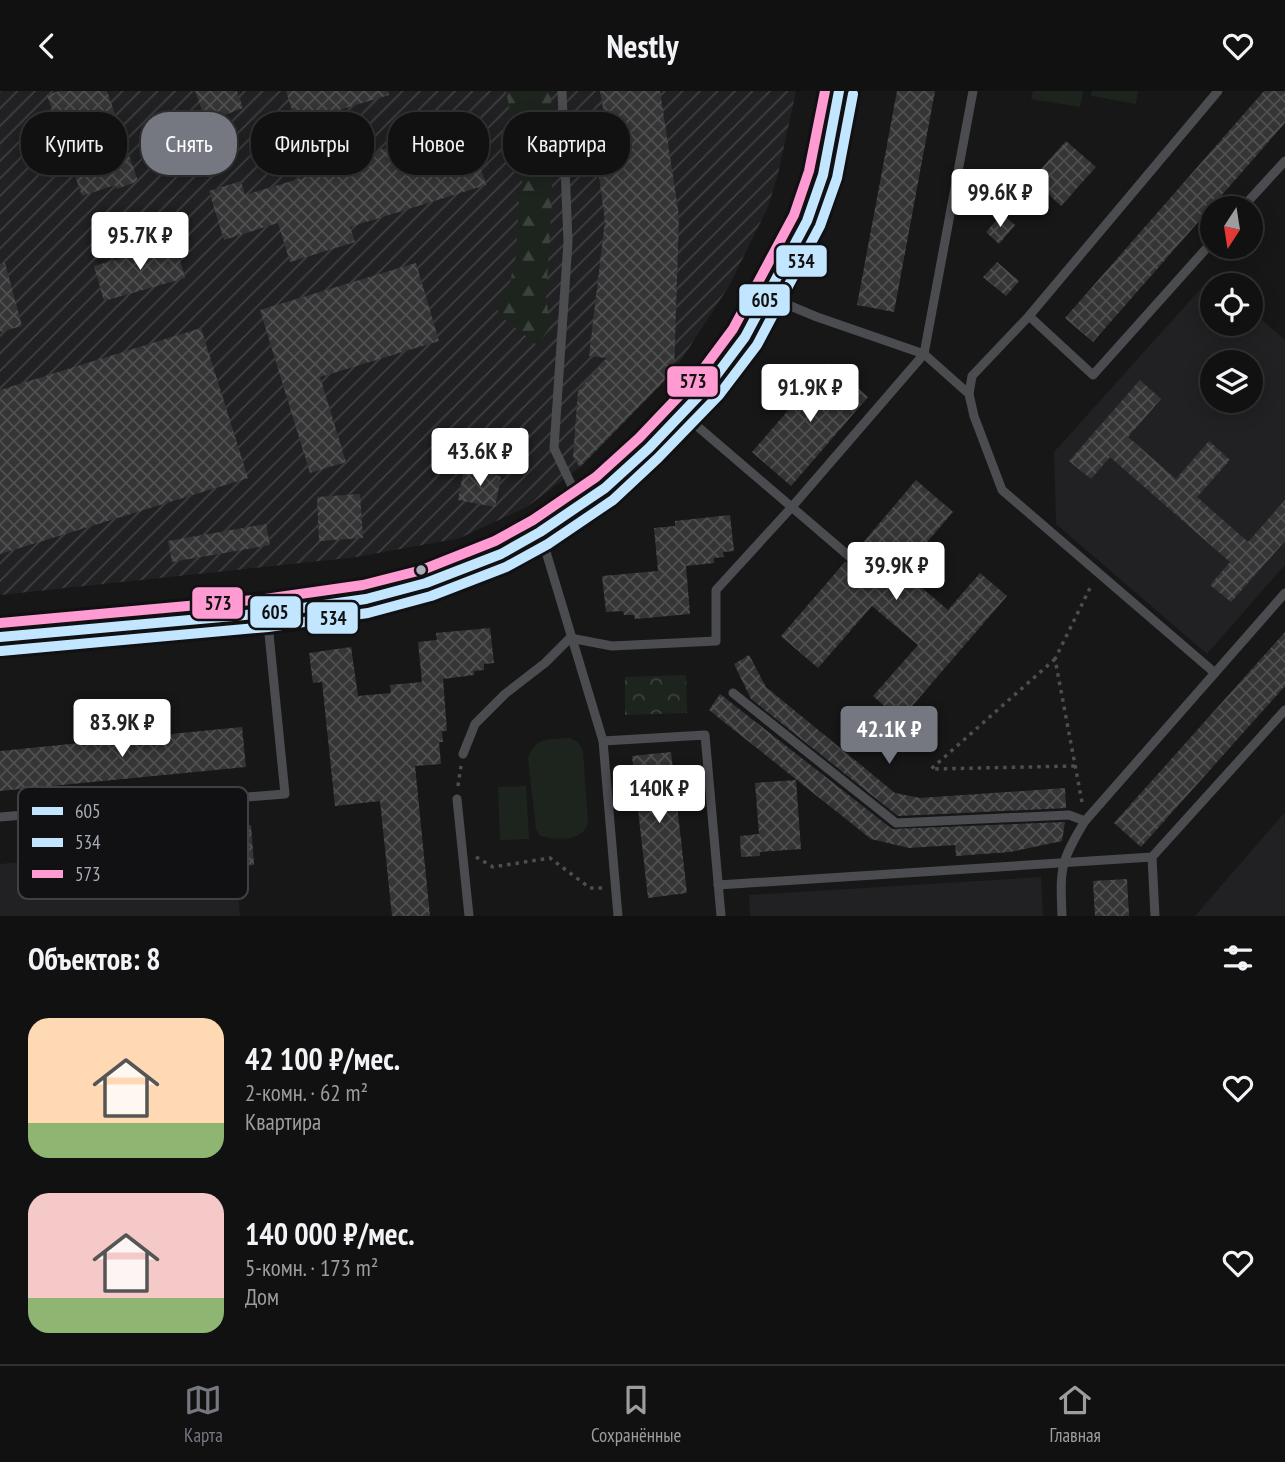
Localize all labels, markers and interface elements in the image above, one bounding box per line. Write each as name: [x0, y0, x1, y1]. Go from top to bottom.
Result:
text: Nestly: [606, 25, 679, 67]
icon: back: [28, 27, 66, 65]
icon: heart: [1219, 27, 1257, 65]
chip: Купить: [21, 112, 127, 175]
chip: Снять: [141, 112, 237, 175]
chip: Фильтры: [251, 112, 374, 175]
chip: Новое: [388, 112, 489, 175]
chip: Квартира: [503, 112, 630, 175]
pin: 99.6K ₽: [935, 169, 1065, 229]
text: 99.6K ₽: [968, 177, 1032, 206]
north arrow: [1200, 196, 1264, 259]
map controls: [1200, 196, 1263, 413]
pin: 95.7K ₽: [75, 213, 205, 272]
text: 95.7K ₽: [108, 220, 172, 249]
line badge: 534: [775, 244, 828, 278]
text: 534: [787, 249, 815, 273]
button: locate: [1200, 273, 1263, 336]
line badge: 605: [738, 283, 791, 317]
text: 605: [751, 288, 779, 312]
button: layers: [1200, 350, 1263, 413]
line badge: 573: [666, 365, 719, 398]
pin: 91.9K ₽: [745, 365, 875, 424]
text: 573: [679, 369, 707, 393]
text: 91.9K ₽: [778, 372, 842, 401]
pin: 43.6K ₽: [415, 429, 545, 488]
text: 43.6K ₽: [448, 436, 512, 465]
pin: 39.9K ₽: [831, 543, 961, 602]
text: 39.9K ₽: [864, 550, 928, 579]
unlabelled marker: [414, 563, 428, 577]
line badge: 573: [191, 586, 244, 620]
text: 573: [204, 591, 232, 615]
line badge: 605: [249, 595, 302, 629]
text: 605: [261, 600, 289, 624]
line badge: 534: [306, 601, 359, 635]
text: 534: [319, 606, 347, 630]
pin: 83.9K ₽: [57, 699, 187, 759]
text: 83.9K ₽: [90, 707, 154, 736]
pin: 42.1K ₽: [824, 707, 954, 766]
text: 42.1K ₽: [857, 714, 921, 743]
pin: 140K ₽: [602, 765, 716, 825]
text: 140K ₽: [629, 773, 689, 802]
legend: [18, 787, 248, 899]
text: 605: [75, 799, 101, 823]
text: 534: [75, 830, 101, 854]
text: 573: [75, 862, 101, 886]
text: Объектов: 8: [28, 939, 161, 978]
icon: filters: [1219, 939, 1257, 977]
text: 42 100 ₽/мес.: [245, 1039, 400, 1078]
icon: home: [84, 1046, 168, 1130]
icon: heart: [1219, 1069, 1257, 1107]
text: 2-комн. · 62 m²: [245, 1078, 368, 1107]
text: Квартира: [245, 1107, 321, 1136]
text: 140 000 ₽/мес.: [245, 1214, 415, 1253]
icon: home: [84, 1221, 168, 1305]
icon: heart: [1219, 1244, 1257, 1282]
text: 5-комн. · 173 m²: [245, 1253, 378, 1282]
text: Дом: [245, 1282, 279, 1311]
tab: Карта: [184, 1381, 223, 1447]
tab: Сохранённые: [591, 1381, 681, 1447]
tab: Главная: [1050, 1381, 1101, 1447]

